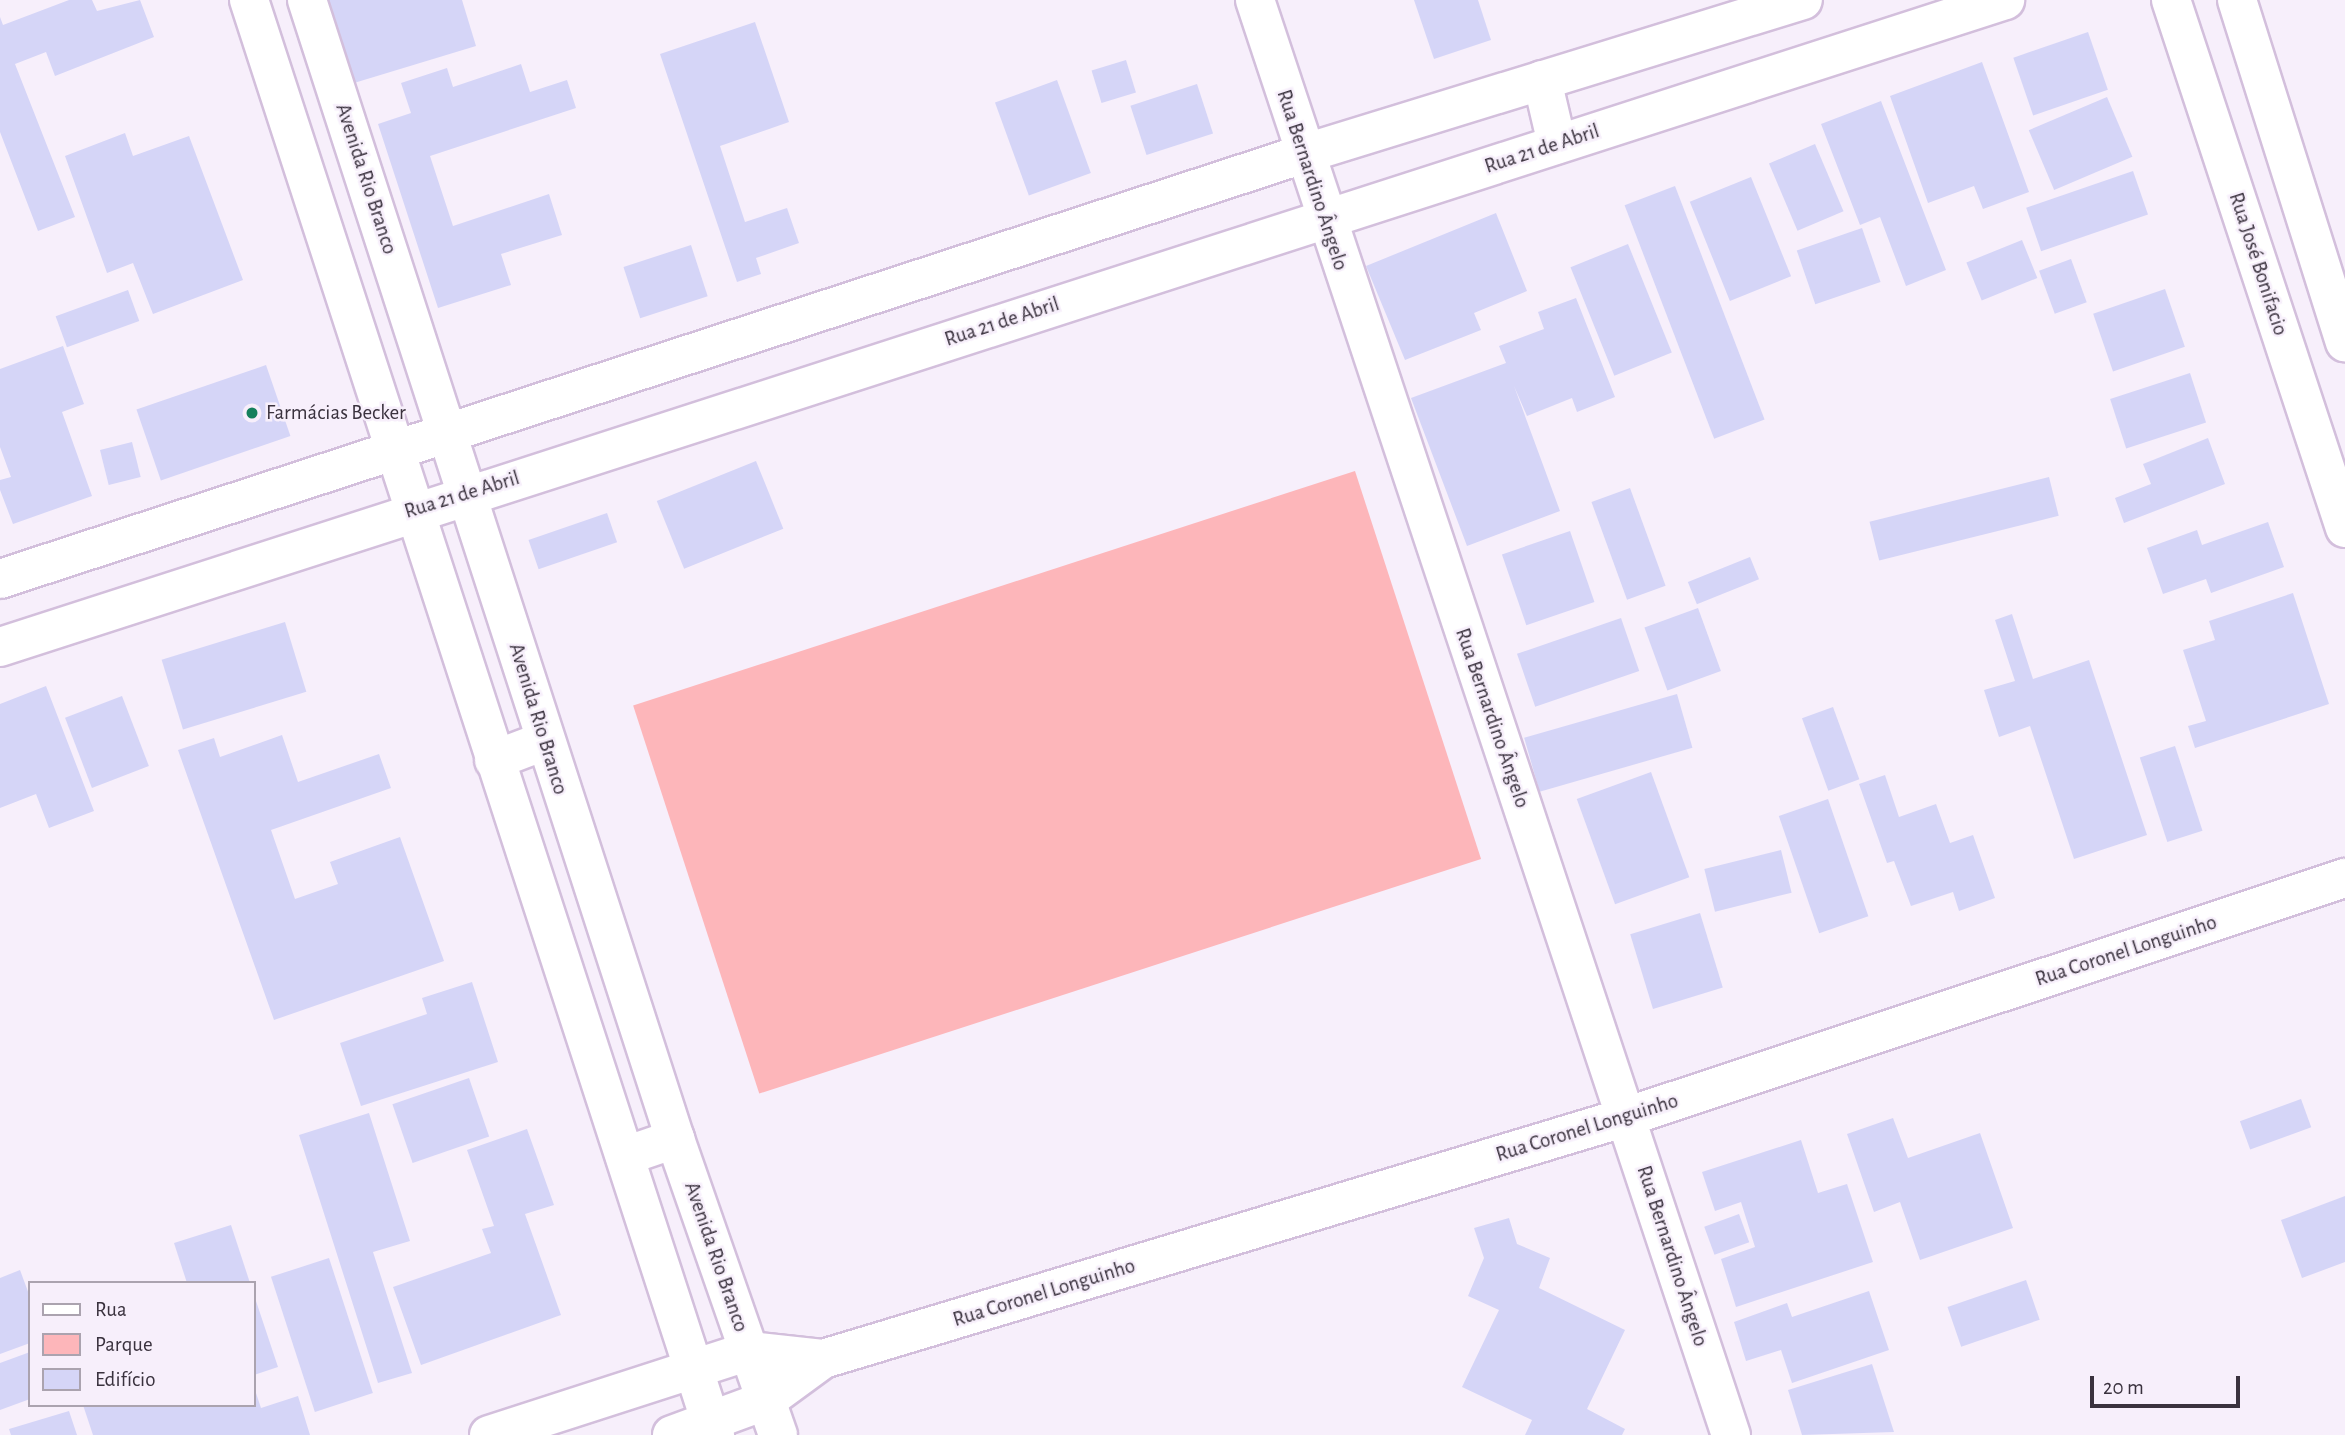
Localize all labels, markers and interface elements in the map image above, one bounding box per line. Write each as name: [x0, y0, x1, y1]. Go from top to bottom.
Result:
street label: Rua Bernardino Ângelo: [1271, 86, 1353, 274]
street label: Avenida Rio Branco: [330, 101, 402, 257]
street label: Rua 21 de Abril: [1481, 119, 1603, 179]
street label: Rua José Bonifacio: [2223, 189, 2293, 339]
street label: Rua 21 de Abril: [941, 292, 1063, 352]
place label: Farmácias Becker: [266, 400, 406, 426]
marker: Farmácias Becker: [244, 405, 260, 421]
street label: Rua 21 de Abril: [401, 466, 523, 524]
street label: Rua Bernardino Ângelo: [1449, 625, 1535, 811]
street label: Avenida Rio Branco: [503, 640, 573, 798]
street label: Rua Coronel Longuinho: [2032, 910, 2220, 992]
street label: Rua Coronel Longuinho: [1493, 1088, 1681, 1168]
street label: Rua Bernardino Ângelo: [1631, 1162, 1713, 1350]
street label: Avenida Rio Branco: [679, 1179, 753, 1335]
street label: Rua Coronel Longuinho: [950, 1253, 1138, 1333]
legend: [28, 1281, 256, 1407]
text: Rua: [95, 1299, 127, 1320]
text: Parque: [95, 1334, 153, 1355]
scale bar: [2093, 1362, 2244, 1406]
text: Edifício: [95, 1369, 155, 1390]
text: 20 m: [2103, 1377, 2144, 1398]

